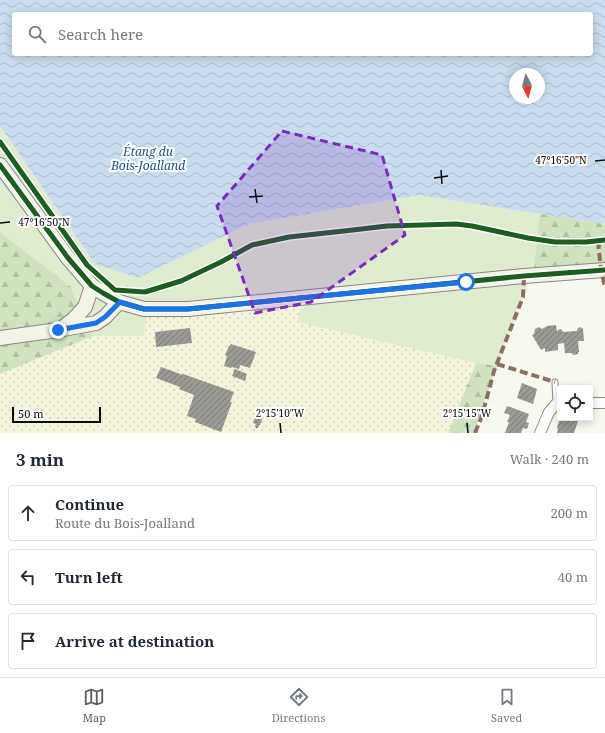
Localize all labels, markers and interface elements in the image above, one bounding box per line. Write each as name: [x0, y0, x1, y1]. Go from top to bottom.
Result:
search box: [12, 12, 593, 56]
icon: search: [26, 23, 48, 45]
text: Search here: [58, 24, 143, 44]
north arrow: [509, 68, 545, 104]
water label: Étang du Bois-Joalland: [110, 143, 185, 174]
text: 47°16'50"N: [535, 153, 587, 167]
text: 47°16'50"N: [18, 215, 70, 229]
route start: [457, 273, 475, 291]
route end: [49, 321, 67, 339]
map controls: [557, 385, 593, 421]
button: locate: [557, 385, 593, 421]
scale bar: [12, 405, 101, 424]
text: 50 m: [18, 406, 44, 421]
text: 2°15'10"W: [256, 406, 305, 420]
text: 2°15'15"W: [443, 406, 492, 420]
text: 3 min: [16, 448, 64, 471]
text: Walk · 240 m: [510, 450, 589, 468]
text: Continue: [55, 494, 124, 514]
icon: ahead: [17, 502, 39, 524]
text: 200 m: [551, 504, 588, 522]
text: Route du Bois-Joalland: [55, 514, 195, 532]
icon: left: [17, 566, 39, 588]
text: Turn left: [55, 567, 123, 587]
text: 40 m: [558, 568, 588, 586]
icon: arrive: [17, 630, 39, 652]
text: Arrive at destination: [55, 631, 214, 651]
tab: Map: [83, 686, 106, 725]
tab: Directions: [272, 686, 325, 725]
tab: Saved: [491, 686, 522, 725]

